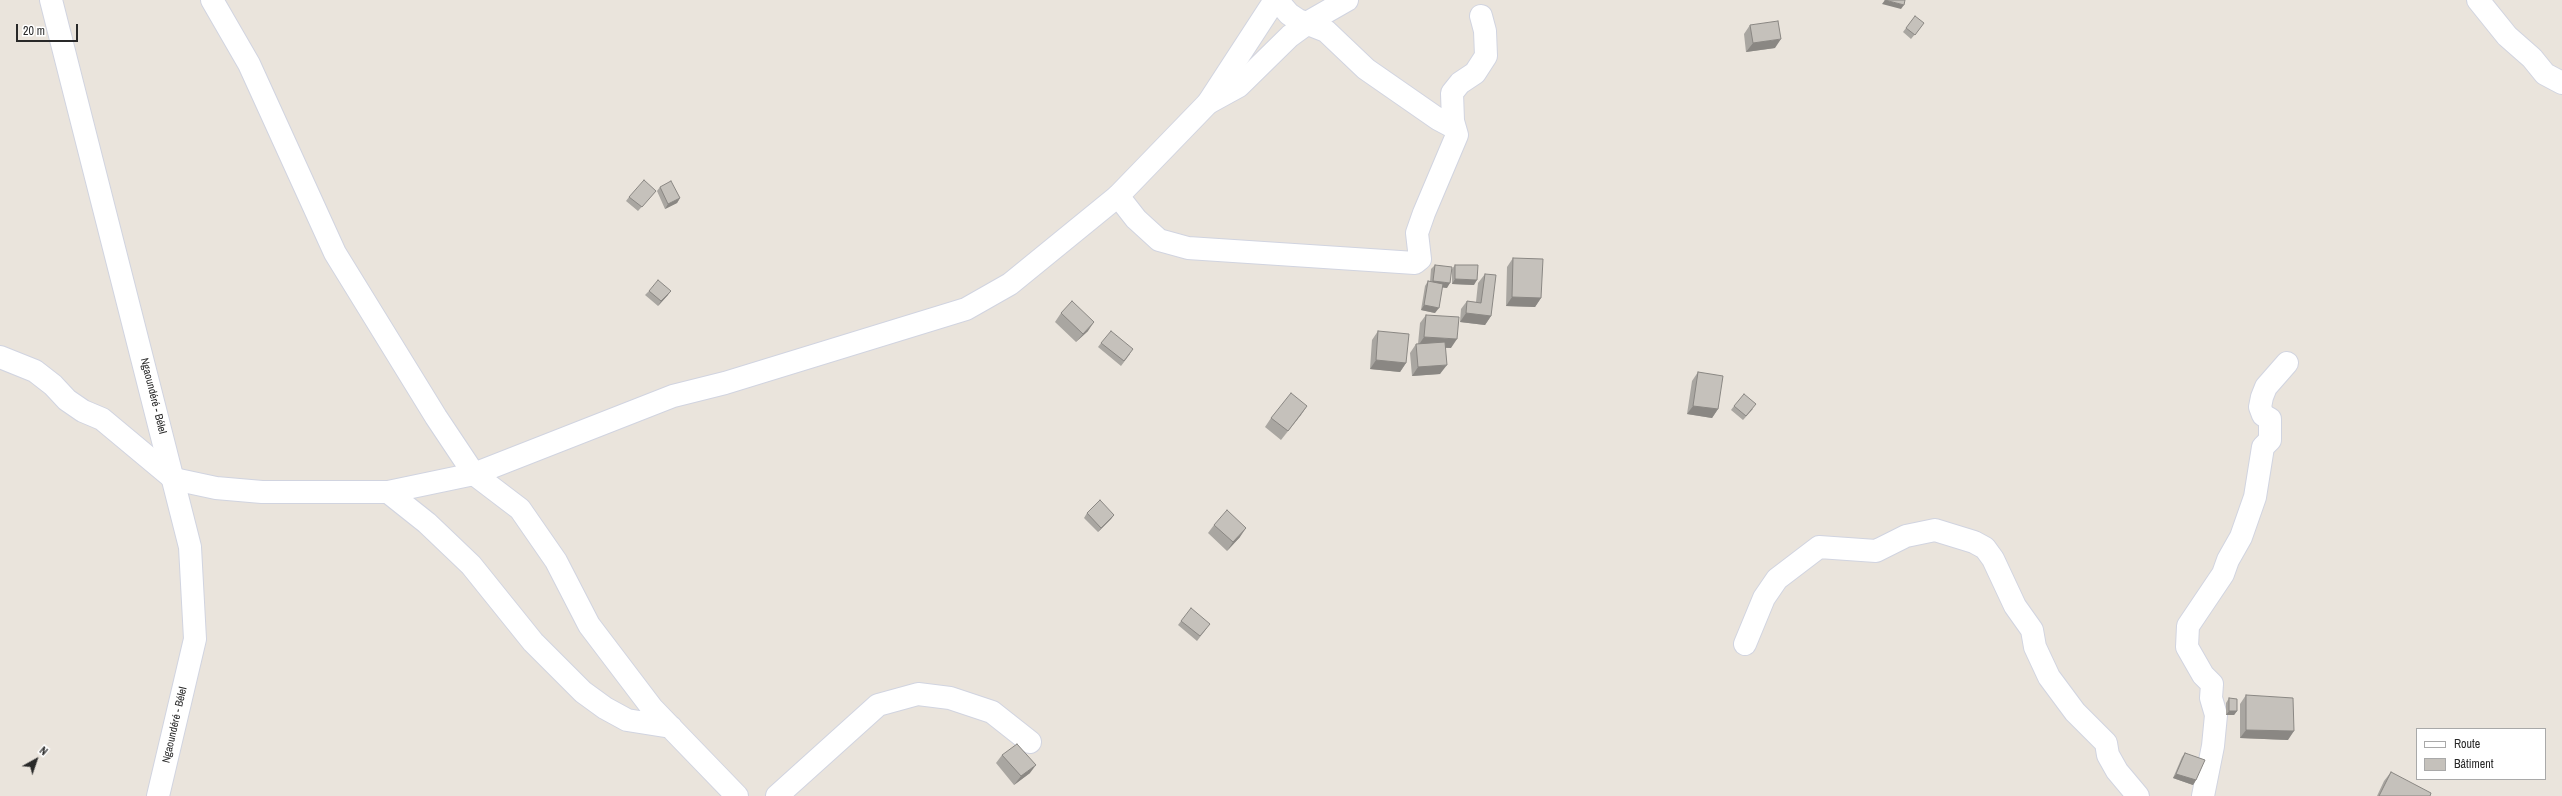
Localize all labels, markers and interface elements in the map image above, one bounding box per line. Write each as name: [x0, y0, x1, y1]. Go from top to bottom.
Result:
scale bar: [18, 16, 80, 42]
text: 20 m: [23, 23, 45, 39]
street label: Ngaoundéré - Bélel: [137, 357, 169, 435]
street label: Ngaoundéré - Bélel: [160, 686, 190, 764]
legend: [2416, 728, 2546, 780]
text: Route: [2454, 736, 2480, 752]
north arrow: [16, 740, 56, 780]
text: N: [37, 743, 51, 758]
text: Bâtiment: [2454, 756, 2493, 772]

